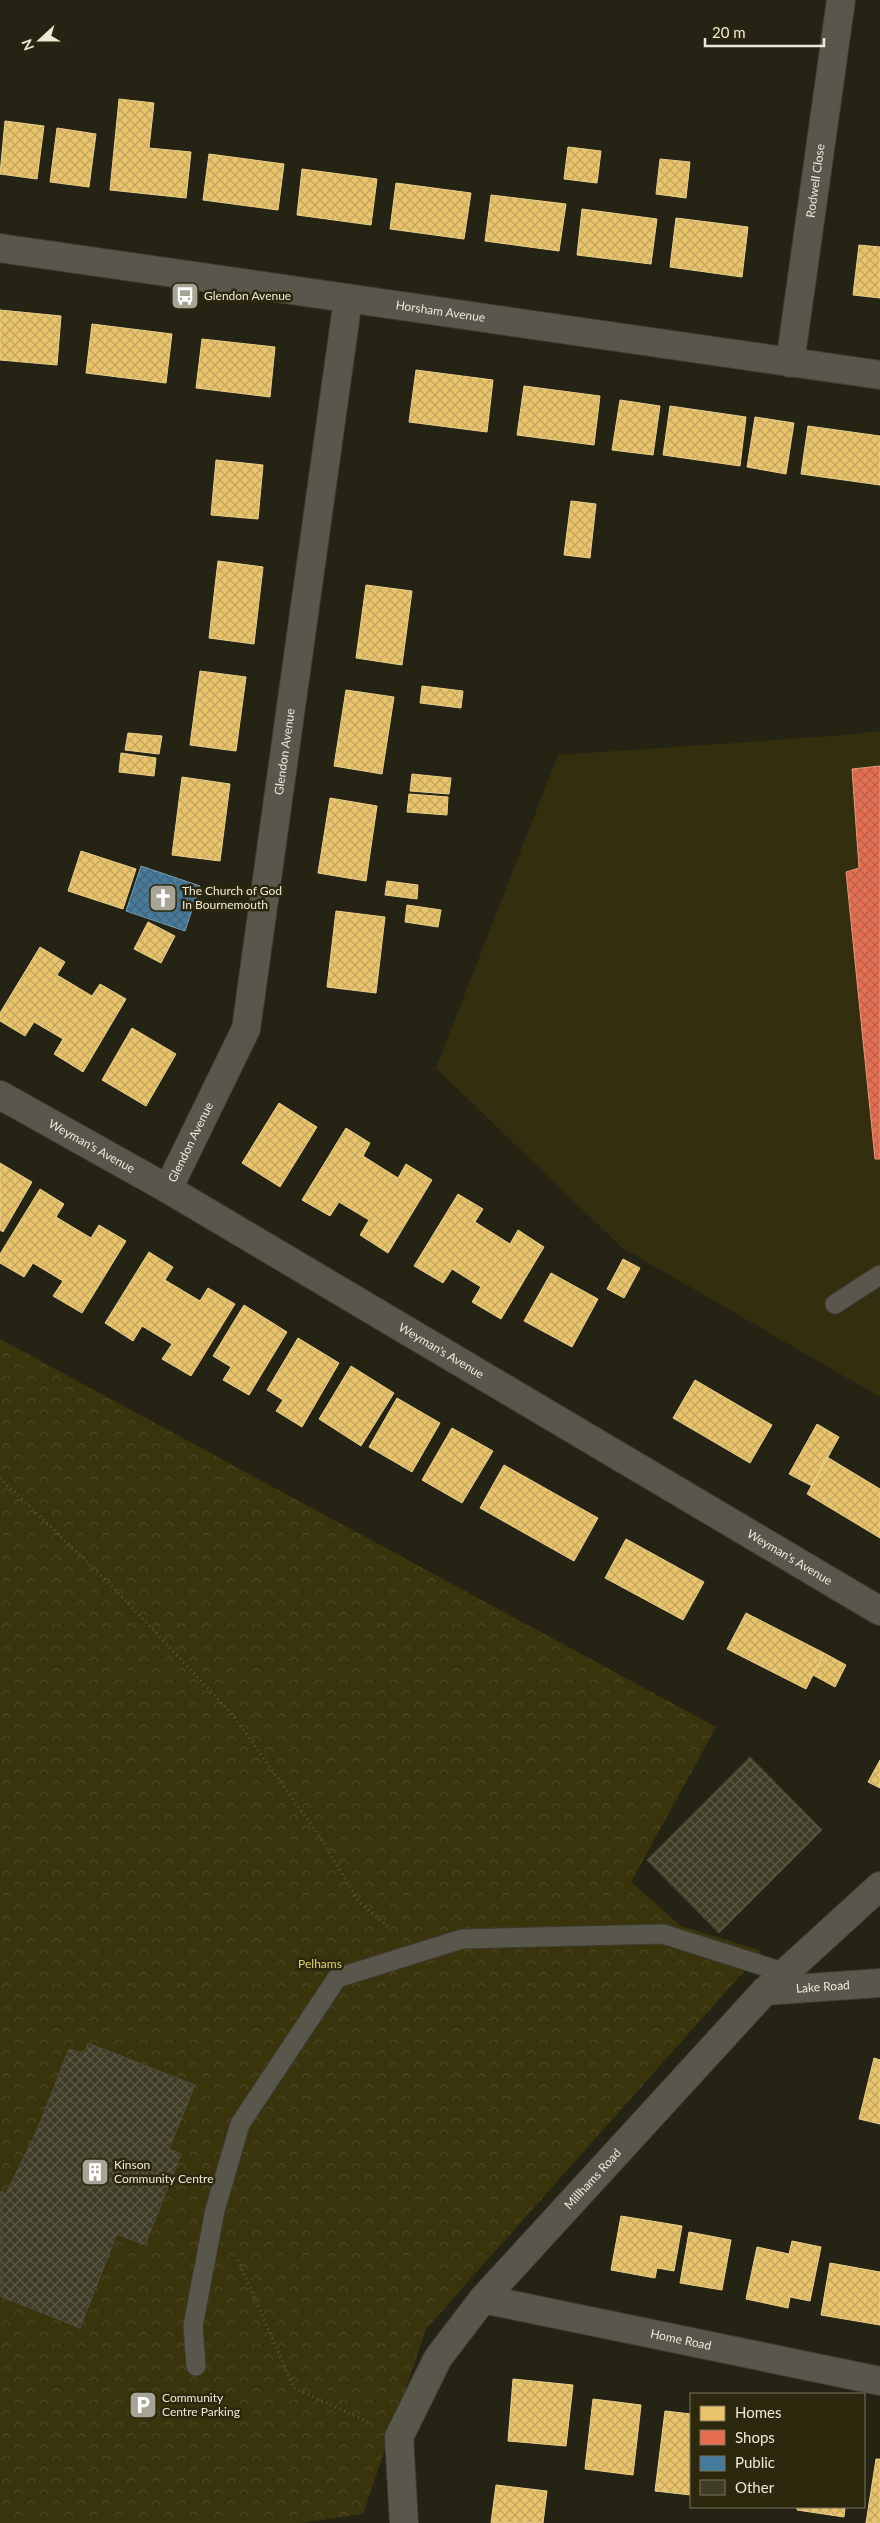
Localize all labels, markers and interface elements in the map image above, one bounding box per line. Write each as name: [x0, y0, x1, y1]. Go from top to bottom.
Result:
north arrow: [15, 15, 65, 65]
scale bar: [705, 15, 824, 47]
text: 20 m: [712, 23, 746, 41]
text: N: [18, 37, 37, 53]
street label: Rodwell Close: [803, 143, 828, 219]
bus stop icon: Glendon Avenue: [170, 281, 200, 311]
place label: Glendon Avenue: [204, 288, 291, 303]
street label: Horsham Avenue: [395, 297, 486, 325]
street label: Glendon Avenue: [271, 707, 298, 796]
church icon: The Church of God In Bournemouth: [148, 883, 178, 913]
place label: The Church of God In Bournemouth: [182, 883, 282, 912]
street label: Glendon Avenue: [164, 1100, 216, 1185]
street label: Weyman's Avenue: [46, 1116, 138, 1176]
street label: Weyman's Avenue: [396, 1319, 487, 1382]
street label: Weyman's Avenue: [744, 1526, 835, 1588]
park label: Pelhams: [298, 1956, 342, 1971]
street label: Lake Road: [795, 1977, 850, 1996]
street label: Millhams Road: [561, 2145, 624, 2212]
building icon: Kinson Community Centre: [80, 2157, 110, 2187]
place label: Kinson Community Centre: [114, 2157, 214, 2186]
street label: Home Road: [649, 2326, 713, 2353]
parking icon: Community Centre Parking: [128, 2390, 158, 2420]
place label: Community Centre Parking: [162, 2390, 240, 2419]
legend: [690, 2393, 865, 2508]
text: Homes: [735, 2403, 781, 2421]
text: Shops: [735, 2428, 775, 2446]
text: Public: [735, 2453, 775, 2471]
text: Other: [735, 2478, 775, 2496]

